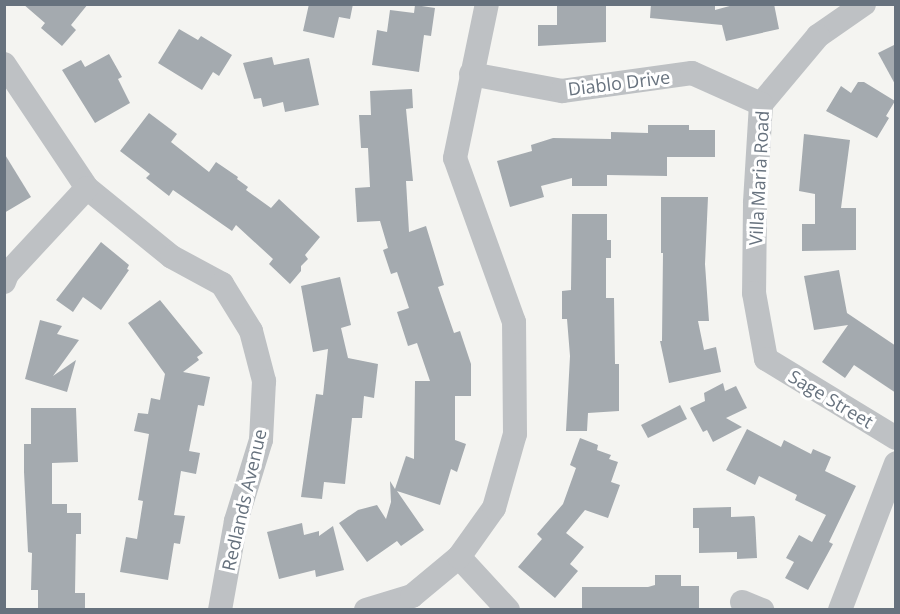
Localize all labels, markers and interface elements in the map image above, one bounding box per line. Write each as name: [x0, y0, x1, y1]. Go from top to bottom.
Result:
street label: Diablo Drive: [567, 66, 671, 100]
street label: Villa Maria Road: [745, 110, 773, 246]
street label: Sage Street: [785, 365, 877, 433]
street label: Redlands Avenue: [217, 427, 271, 573]

